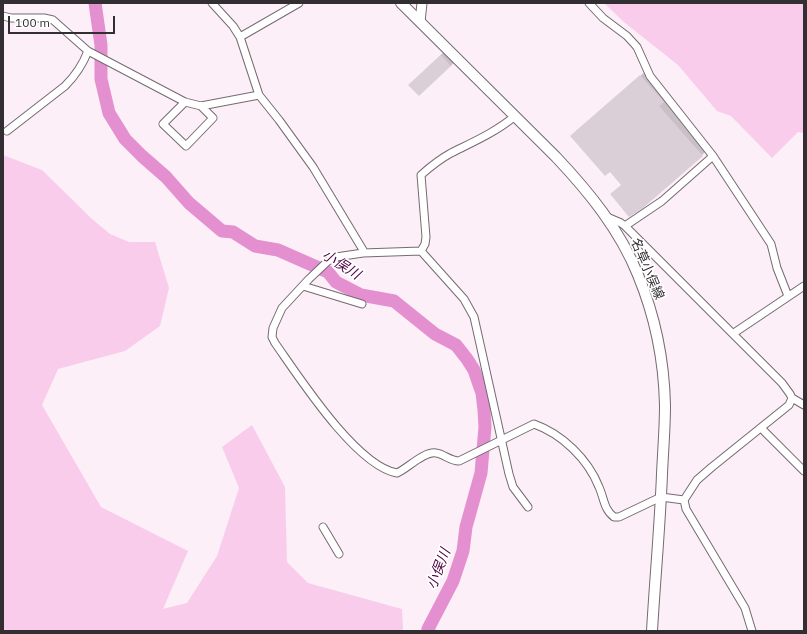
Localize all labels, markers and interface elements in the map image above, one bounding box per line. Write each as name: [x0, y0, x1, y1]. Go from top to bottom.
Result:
scale bar: [10, 8, 117, 34]
text: 100 m: [15, 15, 50, 30]
street label: 名草小俣線: [627, 236, 667, 302]
water label: 小俣川: [319, 247, 363, 283]
water label: 小俣川: [424, 546, 454, 592]

